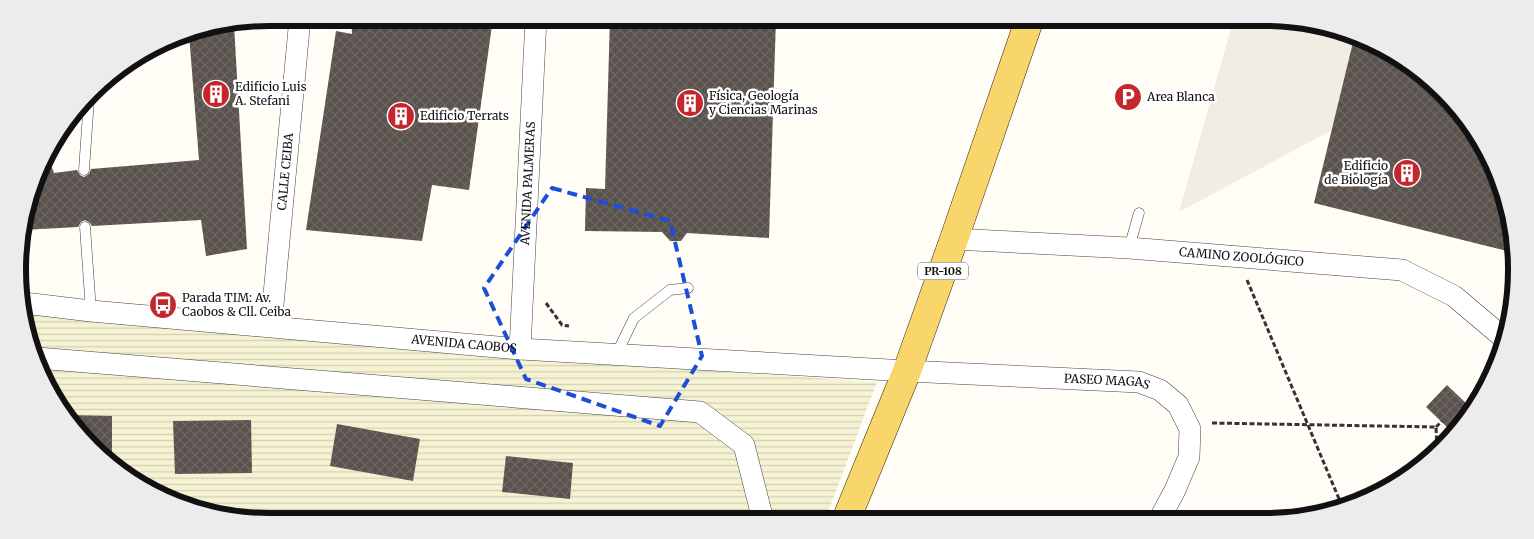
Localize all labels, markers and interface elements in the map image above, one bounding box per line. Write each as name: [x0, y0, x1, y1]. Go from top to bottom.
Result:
building icon: Edificio Luis A. Stefani: [201, 79, 231, 109]
place label: Edificio Luis A. Stefani: [234, 79, 307, 108]
parking icon: Area Blanca: [1113, 82, 1143, 112]
building icon: Física, Geología y Ciencias Marinas: [675, 88, 705, 118]
place label: Física, Geología y Ciencias Marinas: [709, 88, 818, 117]
place label: Area Blanca: [1146, 89, 1215, 104]
building icon: Edificio Terrats: [386, 101, 416, 131]
place label: Edificio Terrats: [420, 108, 509, 123]
street label: AVENIDA PALMERAS: [517, 121, 538, 246]
street label: CALLE CEIBA: [274, 132, 296, 211]
place label: Edificio de Biología: [1324, 158, 1389, 187]
building icon: Edificio de Biología: [1392, 158, 1422, 188]
street label: CAMINO ZOOLÓGICO: [1179, 244, 1305, 269]
road number: PR-108: [918, 262, 968, 280]
bus stop icon: Parada TIM: Av. Caobos & Cll. Ceiba: [148, 290, 178, 320]
place label: Parada TIM: Av. Caobos & Cll. Ceiba: [182, 290, 292, 319]
street label: AVENIDA CAOBOS: [410, 331, 517, 356]
street label: PASEO MAGAS: [1064, 370, 1152, 392]

